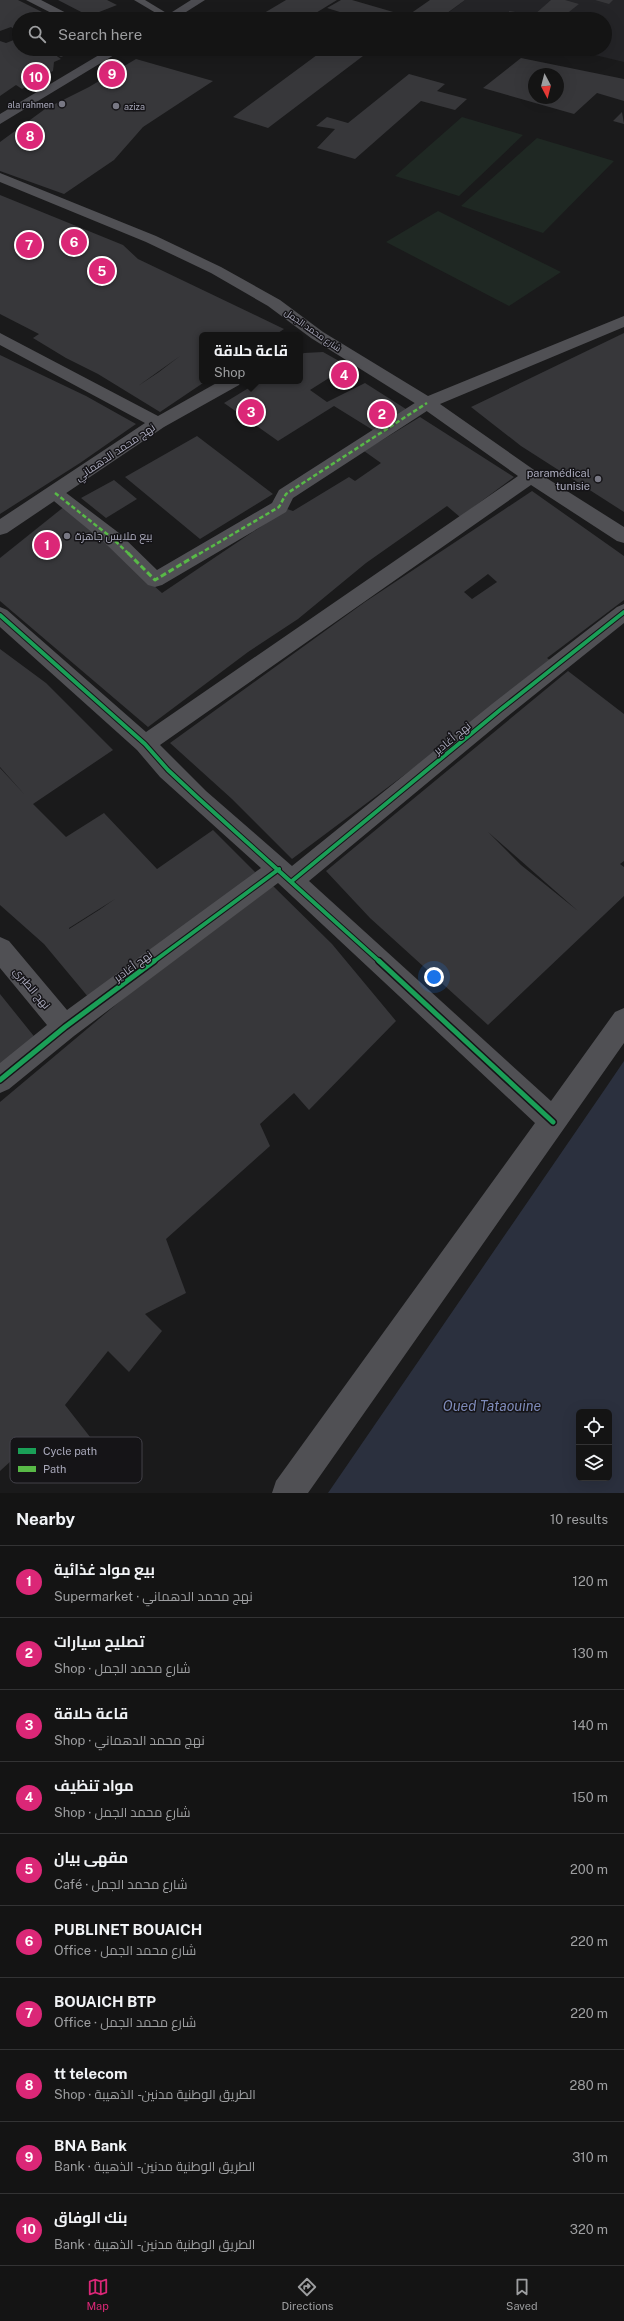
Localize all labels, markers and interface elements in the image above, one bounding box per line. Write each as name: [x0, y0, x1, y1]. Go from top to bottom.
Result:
search box: [12, 12, 612, 56]
icon: search: [26, 23, 48, 45]
text: Search here: [58, 26, 142, 43]
pin: 9: [99, 59, 125, 89]
pin: 10: [23, 62, 49, 92]
north arrow: [528, 68, 564, 104]
place label: ala rahmen: [8, 99, 54, 110]
marker: ala rahmen: [57, 99, 67, 109]
marker: aziza: [111, 101, 121, 111]
place label: aziza: [124, 101, 145, 112]
pin: 8: [17, 121, 43, 151]
pin: 6: [61, 227, 87, 257]
pin: 7: [16, 230, 42, 260]
pin: 5: [89, 256, 115, 286]
street label: شارع محمد الجمل: [282, 306, 343, 354]
popup: [199, 332, 303, 384]
text: قاعة حلاقة: [214, 342, 288, 359]
pin: 4: [331, 360, 357, 390]
text: Shop: [214, 365, 245, 380]
pin: 3: [238, 397, 264, 427]
pin: 2: [369, 399, 395, 429]
street label: نهج محمد الدهماني: [73, 421, 159, 486]
place label: paramédical tunisie: [527, 467, 590, 492]
marker: paramédical tunisie: [593, 474, 603, 484]
pin: 1: [34, 530, 60, 560]
place label: بيع ملابس جاهزة: [75, 530, 152, 544]
marker: بيع ملابس جاهزة: [62, 531, 72, 541]
street label: نهج أغادير: [430, 719, 474, 759]
street label: نهج أغادير: [110, 947, 156, 986]
street label: نهج الطبري: [9, 965, 53, 1013]
your location: [424, 967, 444, 987]
water label: Oued Tataouine: [443, 1398, 542, 1414]
map controls: [576, 1409, 612, 1481]
button: locate: [576, 1409, 612, 1445]
legend: [10, 1437, 142, 1483]
text: Cycle path: [43, 1445, 97, 1457]
button: layers: [576, 1445, 612, 1481]
text: Path: [43, 1463, 66, 1475]
text: Nearby: [16, 1509, 75, 1529]
text: 10 results: [550, 1512, 608, 1527]
text: بيع مواد غذائية: [54, 1561, 155, 1578]
text: 1: [26, 1574, 32, 1589]
text: 120 m: [573, 1574, 608, 1589]
text: Supermarket · نهج محمد الدهماني: [54, 1589, 253, 1604]
text: تصليح سيارات: [54, 1633, 145, 1650]
text: 2: [25, 1646, 33, 1661]
text: 130 m: [572, 1646, 608, 1661]
text: Shop · شارع محمد الجمل: [54, 1661, 191, 1676]
text: قاعة حلاقة: [54, 1705, 128, 1722]
text: 3: [25, 1718, 33, 1733]
text: 140 m: [572, 1718, 608, 1733]
text: Shop · نهج محمد الدهماني: [54, 1733, 205, 1748]
text: مواد تنظيف: [54, 1777, 134, 1794]
text: 4: [25, 1790, 33, 1805]
text: 150 m: [572, 1790, 608, 1805]
text: Shop · شارع محمد الجمل: [54, 1805, 191, 1820]
text: مقهى بيان: [54, 1849, 128, 1866]
text: 5: [25, 1862, 33, 1877]
text: 200 m: [570, 1862, 608, 1877]
text: Café · شارع محمد الجمل: [54, 1877, 188, 1892]
text: PUBLINET BOUAICH: [54, 1921, 202, 1938]
text: 6: [25, 1934, 33, 1949]
text: 220 m: [570, 1934, 608, 1949]
text: Office · شارع محمد الجمل: [54, 1943, 196, 1958]
text: BOUAICH BTP: [54, 1993, 156, 2010]
text: 7: [25, 2006, 33, 2021]
text: 220 m: [570, 2006, 608, 2021]
text: Office · شارع محمد الجمل: [54, 2015, 196, 2030]
text: tt telecom: [54, 2065, 127, 2082]
text: 8: [25, 2078, 33, 2093]
text: 280 m: [570, 2078, 608, 2093]
text: Shop · الطريق الوطنية مدنين - الذهيبة: [54, 2087, 256, 2102]
text: BNA Bank: [54, 2137, 127, 2154]
text: 9: [25, 2150, 33, 2165]
text: 310 m: [572, 2150, 608, 2165]
text: Bank · الطريق الوطنية مدنين - الذهيبة: [54, 2159, 255, 2174]
text: بنك الوفاق: [54, 2209, 127, 2226]
text: 10: [22, 2222, 36, 2237]
text: 320 m: [570, 2222, 608, 2237]
text: Bank · الطريق الوطنية مدنين - الذهيبة: [54, 2237, 255, 2252]
tab: Map: [86, 2276, 109, 2312]
tab: Directions: [282, 2276, 333, 2312]
tab: Saved: [506, 2276, 538, 2312]

